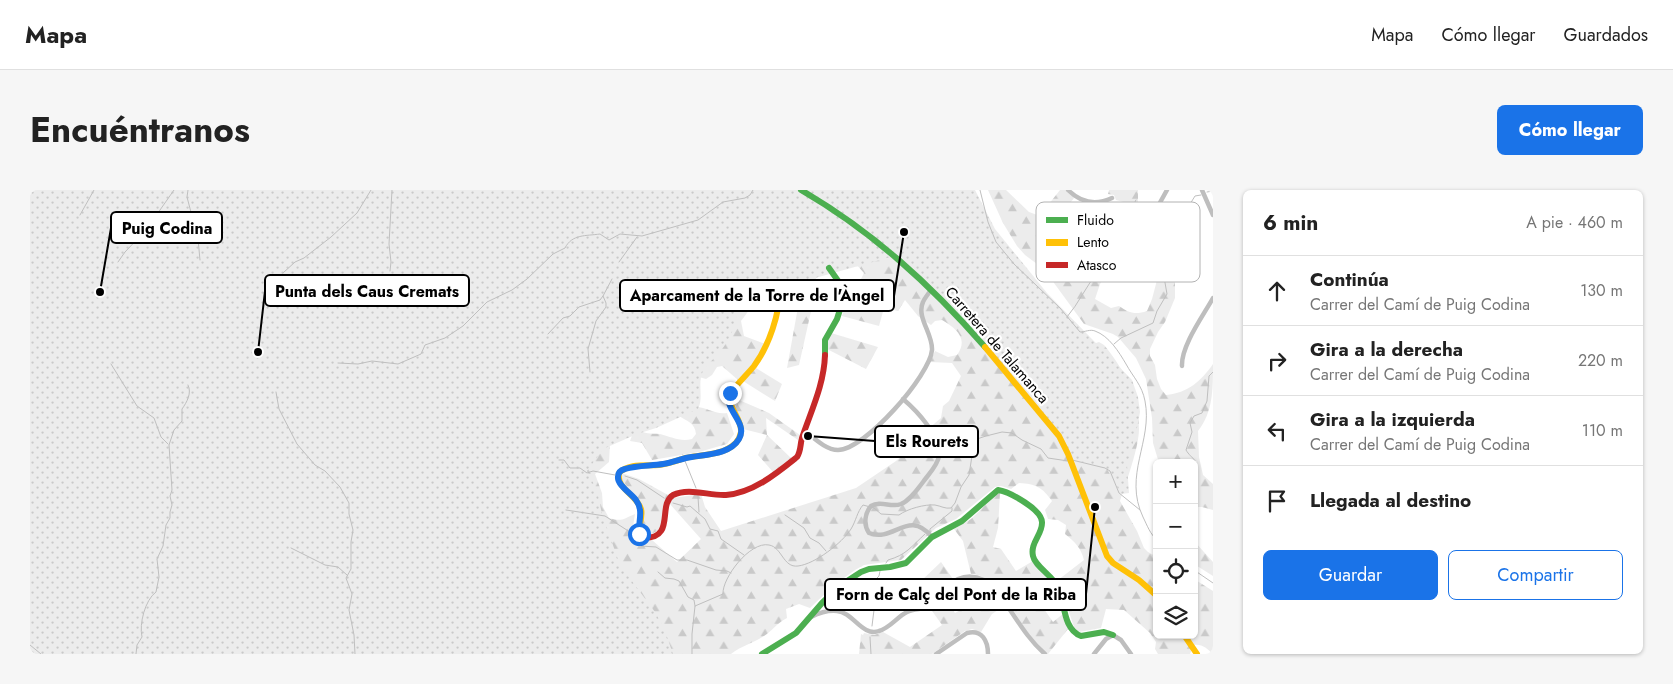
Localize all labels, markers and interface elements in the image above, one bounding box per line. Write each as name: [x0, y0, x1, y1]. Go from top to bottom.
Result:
text: Mapa: [25, 17, 87, 52]
text: Mapa: [1371, 22, 1413, 48]
text: Cómo llegar: [1441, 22, 1536, 48]
text: Guardados: [1564, 22, 1648, 48]
text: Encuéntranos: [30, 105, 250, 155]
button: Cómo llegar: [1497, 105, 1643, 155]
legend: [1036, 202, 1200, 282]
text: 6 min: [1263, 208, 1318, 238]
text: Fluido: [1077, 210, 1114, 230]
text: A pie · 460 m: [1526, 211, 1623, 234]
callout: Puig Codina: [111, 212, 222, 243]
text: Puig Codina: [122, 217, 212, 240]
text: Lento: [1077, 232, 1109, 252]
text: Atasco: [1077, 255, 1117, 275]
text: Continúa: [1310, 266, 1389, 293]
callout: Punta dels Caus Cremats: [265, 275, 469, 306]
icon: ahead: [1263, 277, 1291, 305]
text: 130 m: [1580, 279, 1623, 302]
text: Punta dels Caus Cremats: [275, 280, 459, 303]
callout: Aparcament de la Torre de l'Àngel: [620, 280, 894, 311]
street label: Carretera de Talamanca: [940, 282, 1054, 408]
text: Aparcament de la Torre de l'Àngel: [629, 284, 884, 307]
text: Carrer del Camí de Puig Codina: [1310, 293, 1530, 316]
text: Gira a la derecha: [1310, 336, 1463, 363]
icon: right: [1263, 347, 1291, 375]
text: 220 m: [1578, 349, 1623, 372]
text: Carrer del Camí de Puig Codina: [1310, 363, 1530, 386]
route end: [719, 382, 742, 405]
text: Gira a la izquierda: [1310, 406, 1475, 433]
icon: left: [1263, 417, 1291, 445]
text: 110 m: [1582, 419, 1623, 442]
callout: Els Rourets: [875, 426, 978, 457]
text: Els Rourets: [886, 430, 968, 453]
text: Carrer del Camí de Puig Codina: [1310, 433, 1530, 456]
map controls: [1153, 459, 1198, 639]
button: +: [1153, 459, 1198, 504]
icon: arrive: [1263, 487, 1291, 515]
text: Llegada al destino: [1310, 487, 1471, 514]
button: −: [1153, 504, 1198, 549]
route start: [628, 523, 651, 546]
button: locate: [1153, 549, 1198, 594]
button: Guardar: [1263, 550, 1438, 600]
button: Compartir: [1448, 550, 1623, 600]
callout: Forn de Calç del Pont de la Riba: [825, 579, 1086, 610]
text: Forn de Calç del Pont de la Riba: [836, 583, 1076, 606]
button: layers: [1153, 594, 1198, 639]

